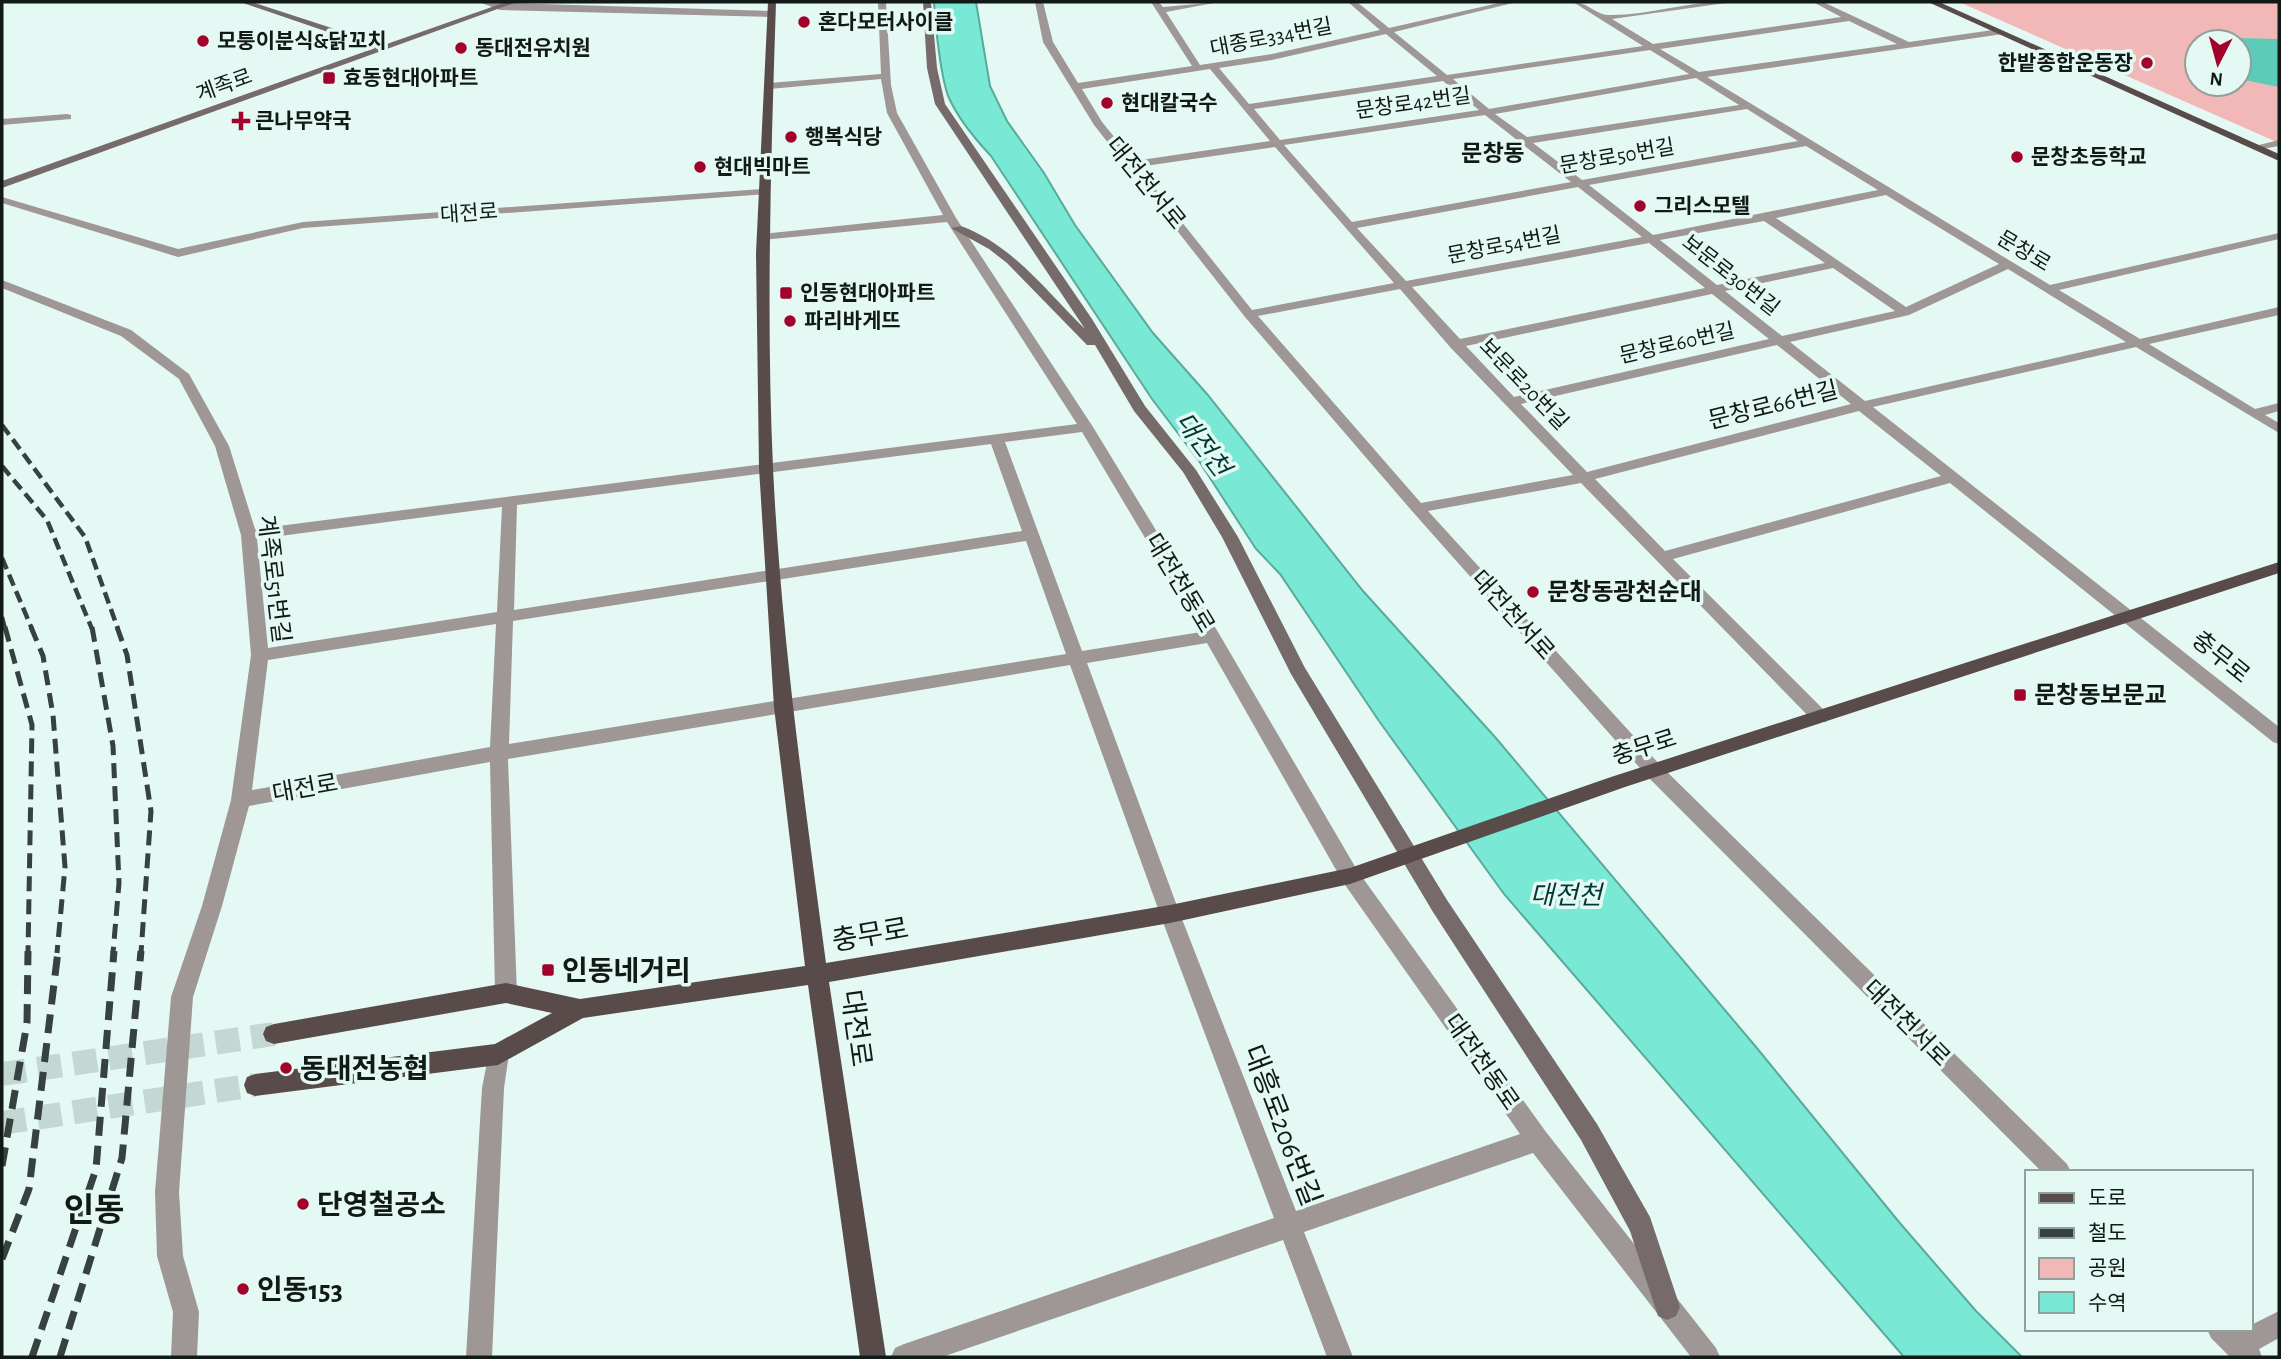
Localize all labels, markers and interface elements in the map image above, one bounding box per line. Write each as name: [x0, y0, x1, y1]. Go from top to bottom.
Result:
place label: 혼다모터사이클: [818, 11, 953, 33]
marker: 혼다모터사이클: [796, 14, 812, 30]
street label: 대종로334번길: [1208, 14, 1334, 60]
north arrow: [2183, 28, 2253, 98]
place label: 모퉁이분식&닭꼬치: [217, 30, 387, 52]
marker: 모퉁이분식&닭꼬치: [195, 33, 211, 49]
place label: 동대전유치원: [475, 37, 591, 59]
marker: 동대전유치원: [453, 40, 469, 56]
place label: 한밭종합운동장: [1998, 52, 2133, 74]
marker: 한밭종합운동장: [2139, 55, 2155, 71]
street label: 계족로: [193, 66, 255, 105]
place label: 효동현대아파트: [343, 67, 478, 89]
text: N: [2209, 68, 2224, 89]
marker: 효동현대아파트: [321, 70, 337, 86]
street label: 문창로42번길: [1354, 84, 1472, 122]
place label: 현대칼국수: [1121, 92, 1218, 114]
marker: 현대칼국수: [1099, 95, 1115, 111]
place label: 큰나무약국: [255, 110, 352, 132]
marker: 큰나무약국: [233, 113, 249, 129]
place label: 행복식당: [805, 126, 882, 148]
marker: 행복식당: [783, 129, 799, 145]
street label: 대전천서로: [1101, 133, 1190, 234]
street label: 문창로50번길: [1558, 135, 1676, 177]
district label: 문창동: [1461, 141, 1525, 166]
place label: 문창초등학교: [2031, 146, 2147, 168]
marker: 문창초등학교: [2009, 149, 2025, 165]
place label: 현대빅마트: [714, 156, 811, 178]
marker: 현대빅마트: [692, 159, 708, 175]
place label: 그리스모텔: [1654, 195, 1751, 217]
marker: 그리스모텔: [1632, 198, 1648, 214]
street label: 대전로: [439, 200, 499, 226]
street label: 문창로54번길: [1445, 223, 1563, 267]
street label: 문창로: [1993, 227, 2055, 275]
street label: 보문로30번길: [1678, 231, 1784, 319]
place label: 인동현대아파트: [800, 282, 935, 304]
marker: 인동현대아파트: [778, 285, 794, 301]
place label: 파리바게뜨: [804, 310, 901, 332]
marker: 파리바게뜨: [782, 313, 798, 329]
street label: 문창로60번길: [1617, 319, 1737, 367]
street label: 보문로20번길: [1475, 334, 1573, 434]
street label: 문창로66번길: [1706, 377, 1841, 434]
water label: 대전천: [1170, 408, 1237, 484]
street label: 계족로51번길: [253, 514, 294, 644]
street label: 대전천동로: [1140, 530, 1219, 637]
street label: 대전천서로: [1466, 566, 1559, 665]
place label: 문창동광천순대: [1547, 579, 1702, 605]
marker: 문창동광천순대: [1525, 584, 1541, 600]
street label: 충무로: [2187, 627, 2254, 688]
place label: 문창동보문교: [2034, 682, 2166, 708]
marker: 문창동보문교: [2012, 687, 2028, 703]
street label: 충무로: [1609, 725, 1680, 770]
street label: 대전로: [270, 770, 340, 807]
water label: 대전천: [1530, 882, 1605, 909]
street label: 충무로: [830, 914, 911, 956]
place label: 인동네거리: [562, 956, 691, 986]
marker: 인동네거리: [540, 962, 556, 978]
street label: 대전천서로: [1859, 975, 1955, 1071]
street label: 대전로: [836, 988, 876, 1068]
street label: 대전천동로: [1440, 1010, 1523, 1115]
street label: 대흥로206번길: [1238, 1041, 1326, 1210]
place label: 동대전농협: [300, 1054, 429, 1084]
marker: 동대전농협: [278, 1060, 294, 1076]
legend: [2025, 1170, 2253, 1331]
text: 도로: [2088, 1188, 2127, 1209]
place label: 단영철공소: [317, 1190, 446, 1220]
district label: 인동: [64, 1193, 124, 1228]
marker: 단영철공소: [295, 1196, 311, 1212]
text: 철도: [2088, 1222, 2127, 1244]
text: 공원: [2088, 1257, 2127, 1279]
place label: 인동153: [257, 1275, 343, 1305]
marker: 인동153: [235, 1281, 251, 1297]
text: 수역: [2088, 1292, 2127, 1314]

